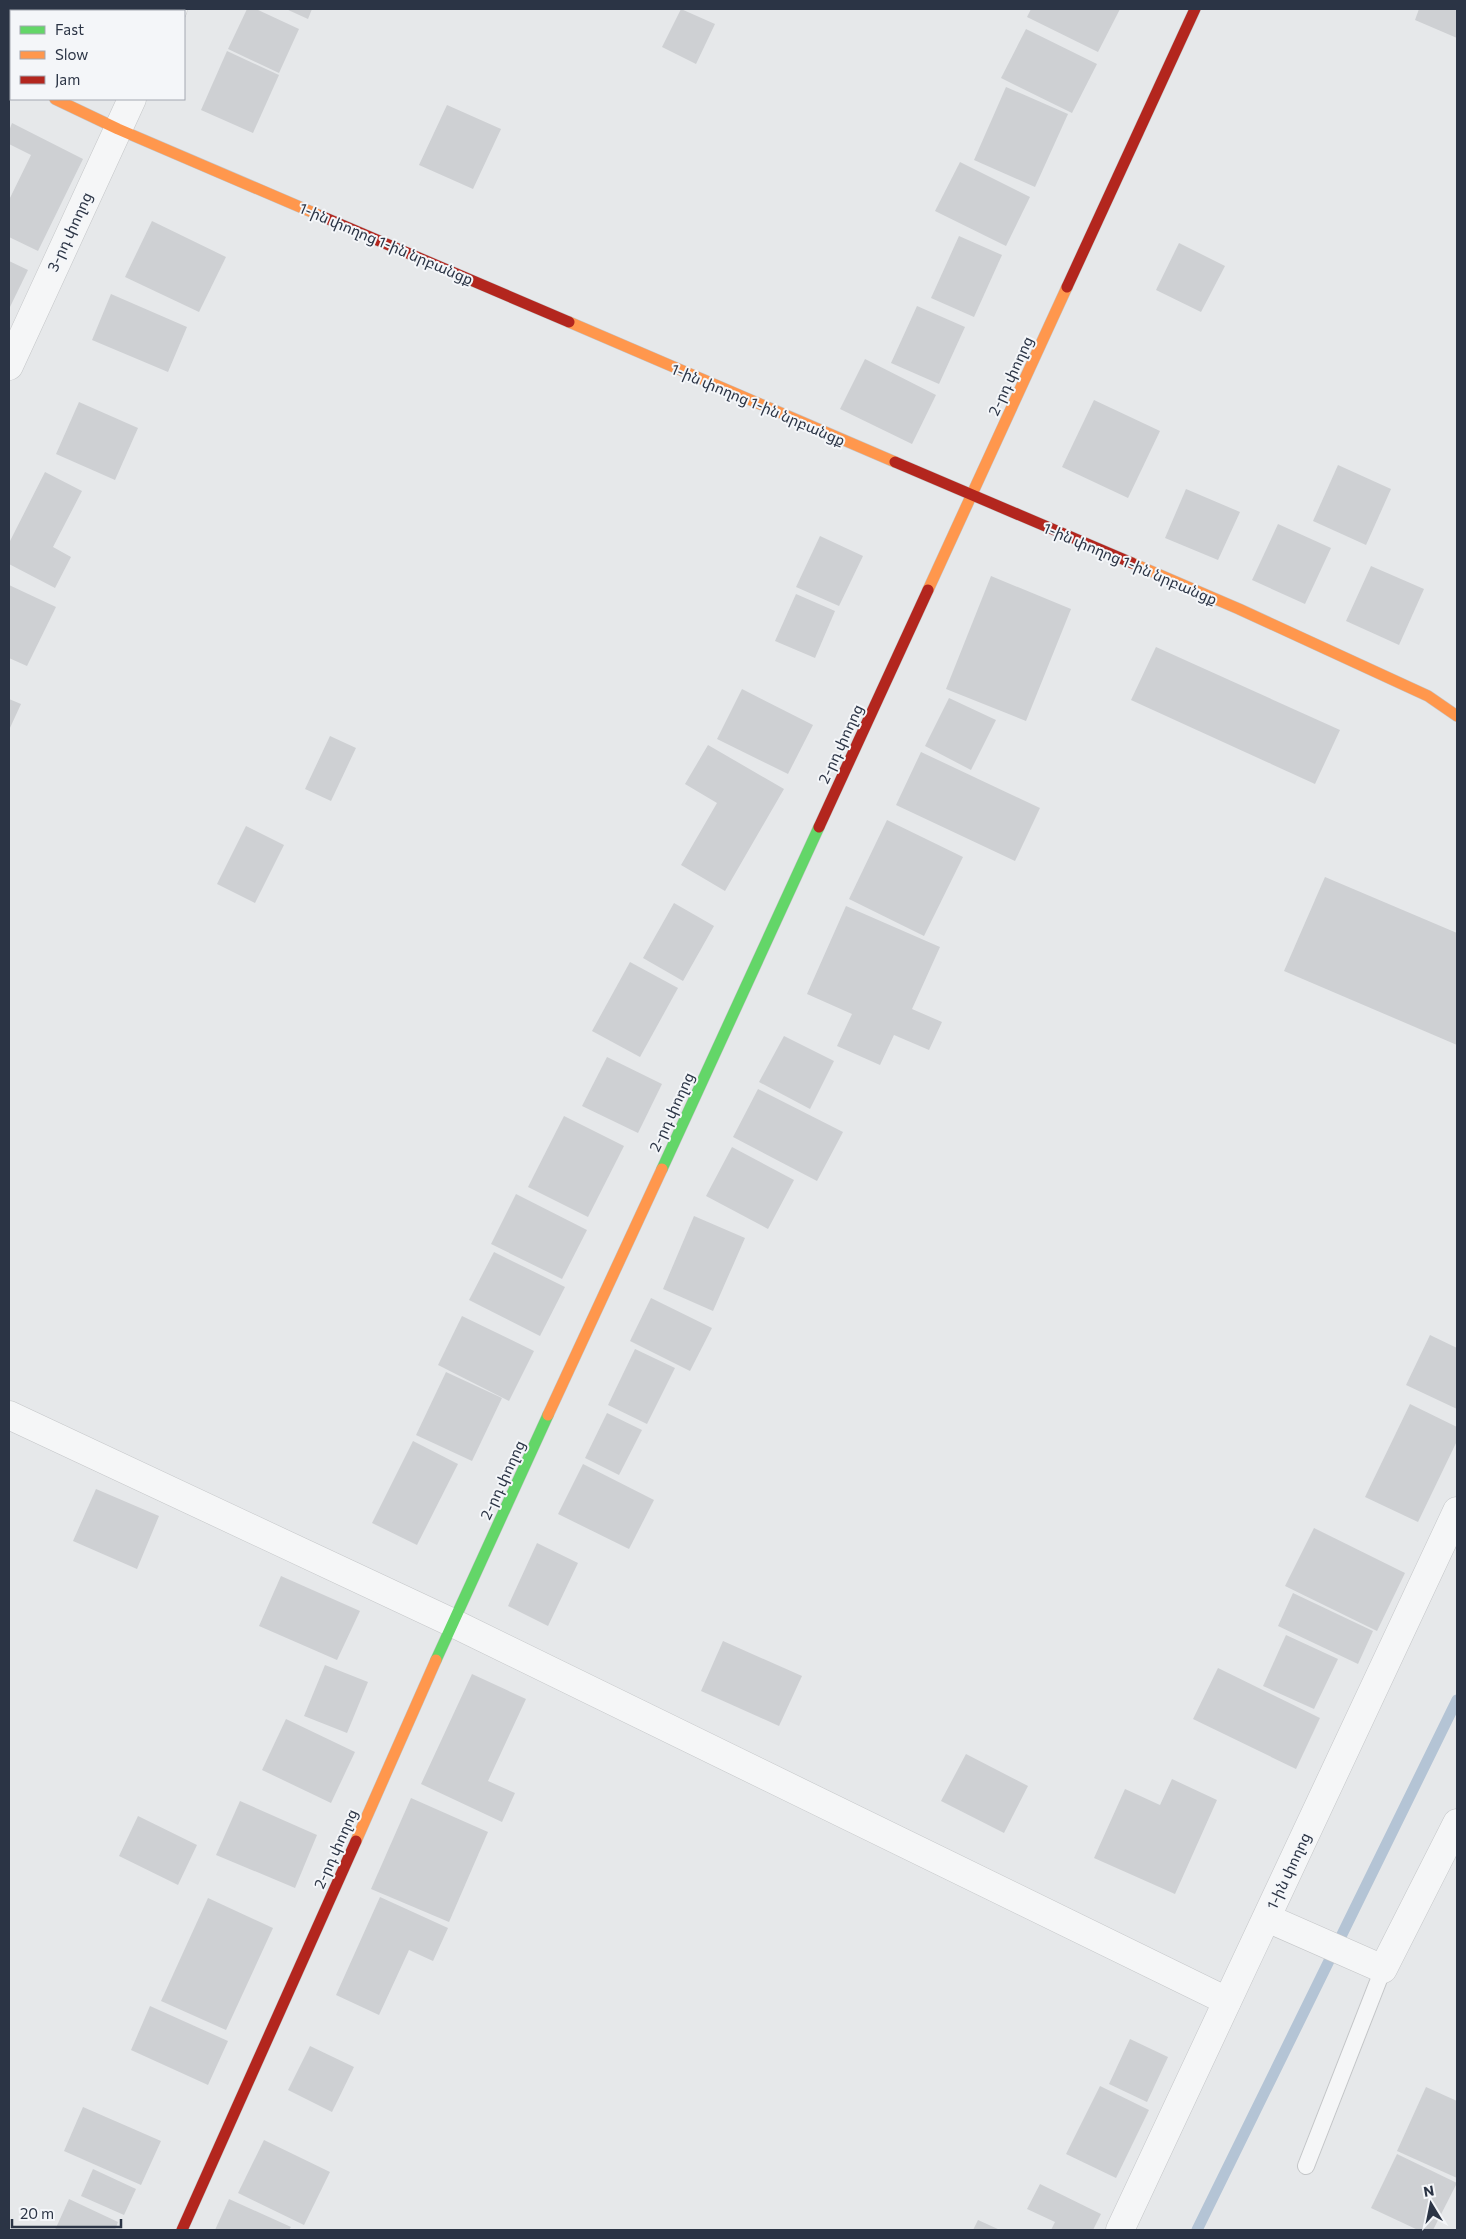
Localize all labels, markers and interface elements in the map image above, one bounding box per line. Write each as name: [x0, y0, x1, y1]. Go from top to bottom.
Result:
legend: [10, 10, 185, 100]
text: Fast: [55, 20, 84, 38]
text: Slow: [55, 45, 88, 63]
text: Jam: [55, 70, 80, 88]
street label: 3-րդ փողոց: [43, 189, 96, 275]
street label: 1-ին փողոց 1-ին նրբանցք: [296, 198, 476, 289]
street label: 2-րդ փողոց: [984, 333, 1037, 419]
street label: 1-ին փողոց 1-ին նրբանցք: [668, 359, 848, 450]
street label: 1-ին փողոց 1-ին նրբանցք: [1040, 518, 1220, 609]
street label: 2-րդ փողոց: [814, 701, 867, 787]
street label: 2-րդ փողոց: [645, 1069, 698, 1155]
street label: 2-րդ փողոց: [476, 1437, 529, 1523]
street label: 2-րդ փողոց: [309, 1806, 362, 1892]
street label: 1-ին փողոց: [1262, 1829, 1315, 1912]
north arrow: [1406, 2179, 1456, 2229]
text: N: [1422, 2181, 1435, 2200]
scale bar: [12, 2196, 121, 2228]
text: 20 m: [20, 2204, 54, 2222]

